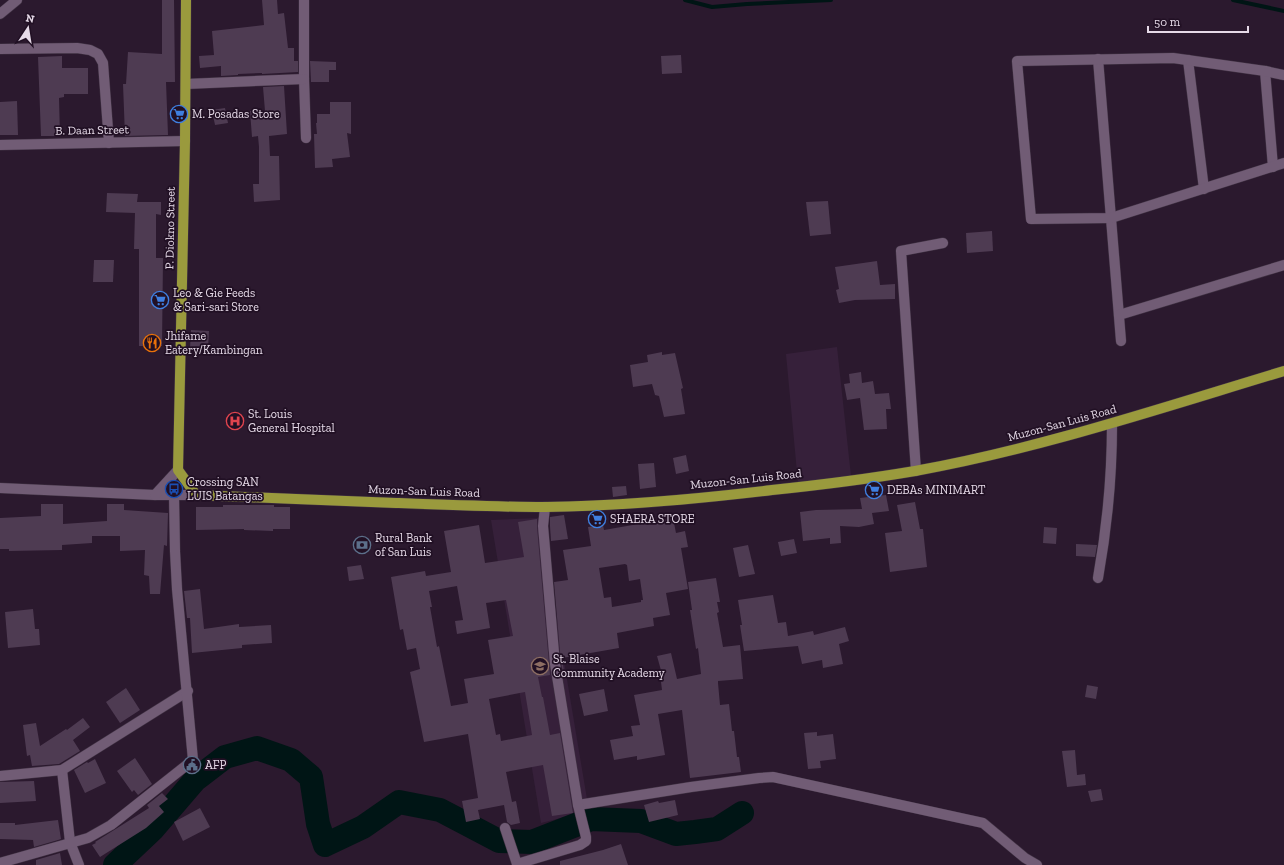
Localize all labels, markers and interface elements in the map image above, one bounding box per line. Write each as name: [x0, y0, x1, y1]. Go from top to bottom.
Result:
north arrow: [8, 8, 48, 48]
scale bar: [1148, 8, 1248, 34]
text: N: [25, 11, 36, 26]
text: 50 m: [1154, 15, 1181, 29]
supermarket icon: M. Posadas Store: [169, 104, 189, 124]
place label: M. Posadas Store: [192, 107, 280, 121]
street label: B. Daan Street: [55, 122, 130, 138]
street label: P. Diokno Street: [162, 186, 178, 270]
place label: Leo & Gie Feeds & Sari-sari Store: [173, 286, 259, 314]
supermarket icon: Leo & Gie Feeds & Sari-sari Store: [150, 290, 170, 310]
place label: Jhifame Eatery/Kambingan: [165, 329, 263, 357]
restaurant icon: Jhifame Eatery/Kambingan: [142, 333, 162, 353]
street label: Muzon-San Luis Road: [1006, 402, 1118, 444]
place label: St. Louis General Hospital: [248, 407, 335, 435]
hospital icon: St. Louis General Hospital: [225, 411, 245, 431]
street label: Muzon-San Luis Road: [690, 466, 803, 492]
place label: Crossing SAN LUIS Batangas: [187, 475, 263, 503]
bus stop icon: Crossing SAN LUIS Batangas: [164, 479, 184, 499]
supermarket icon: DEBAs MINIMART: [864, 480, 884, 500]
street label: Muzon-San Luis Road: [368, 482, 481, 500]
place label: DEBAs MINIMART: [887, 483, 986, 497]
supermarket icon: SHAERA STORE: [587, 509, 607, 529]
place label: SHAERA STORE: [610, 512, 695, 526]
place label: Rural Bank of San Luis: [375, 531, 433, 559]
bank icon: Rural Bank of San Luis: [352, 535, 372, 555]
place label: St. Blaise Community Academy: [553, 652, 666, 680]
school or university icon: St. Blaise Community Academy: [530, 656, 550, 676]
public building icon: AFP: [182, 755, 202, 775]
place label: AFP: [205, 758, 226, 772]

